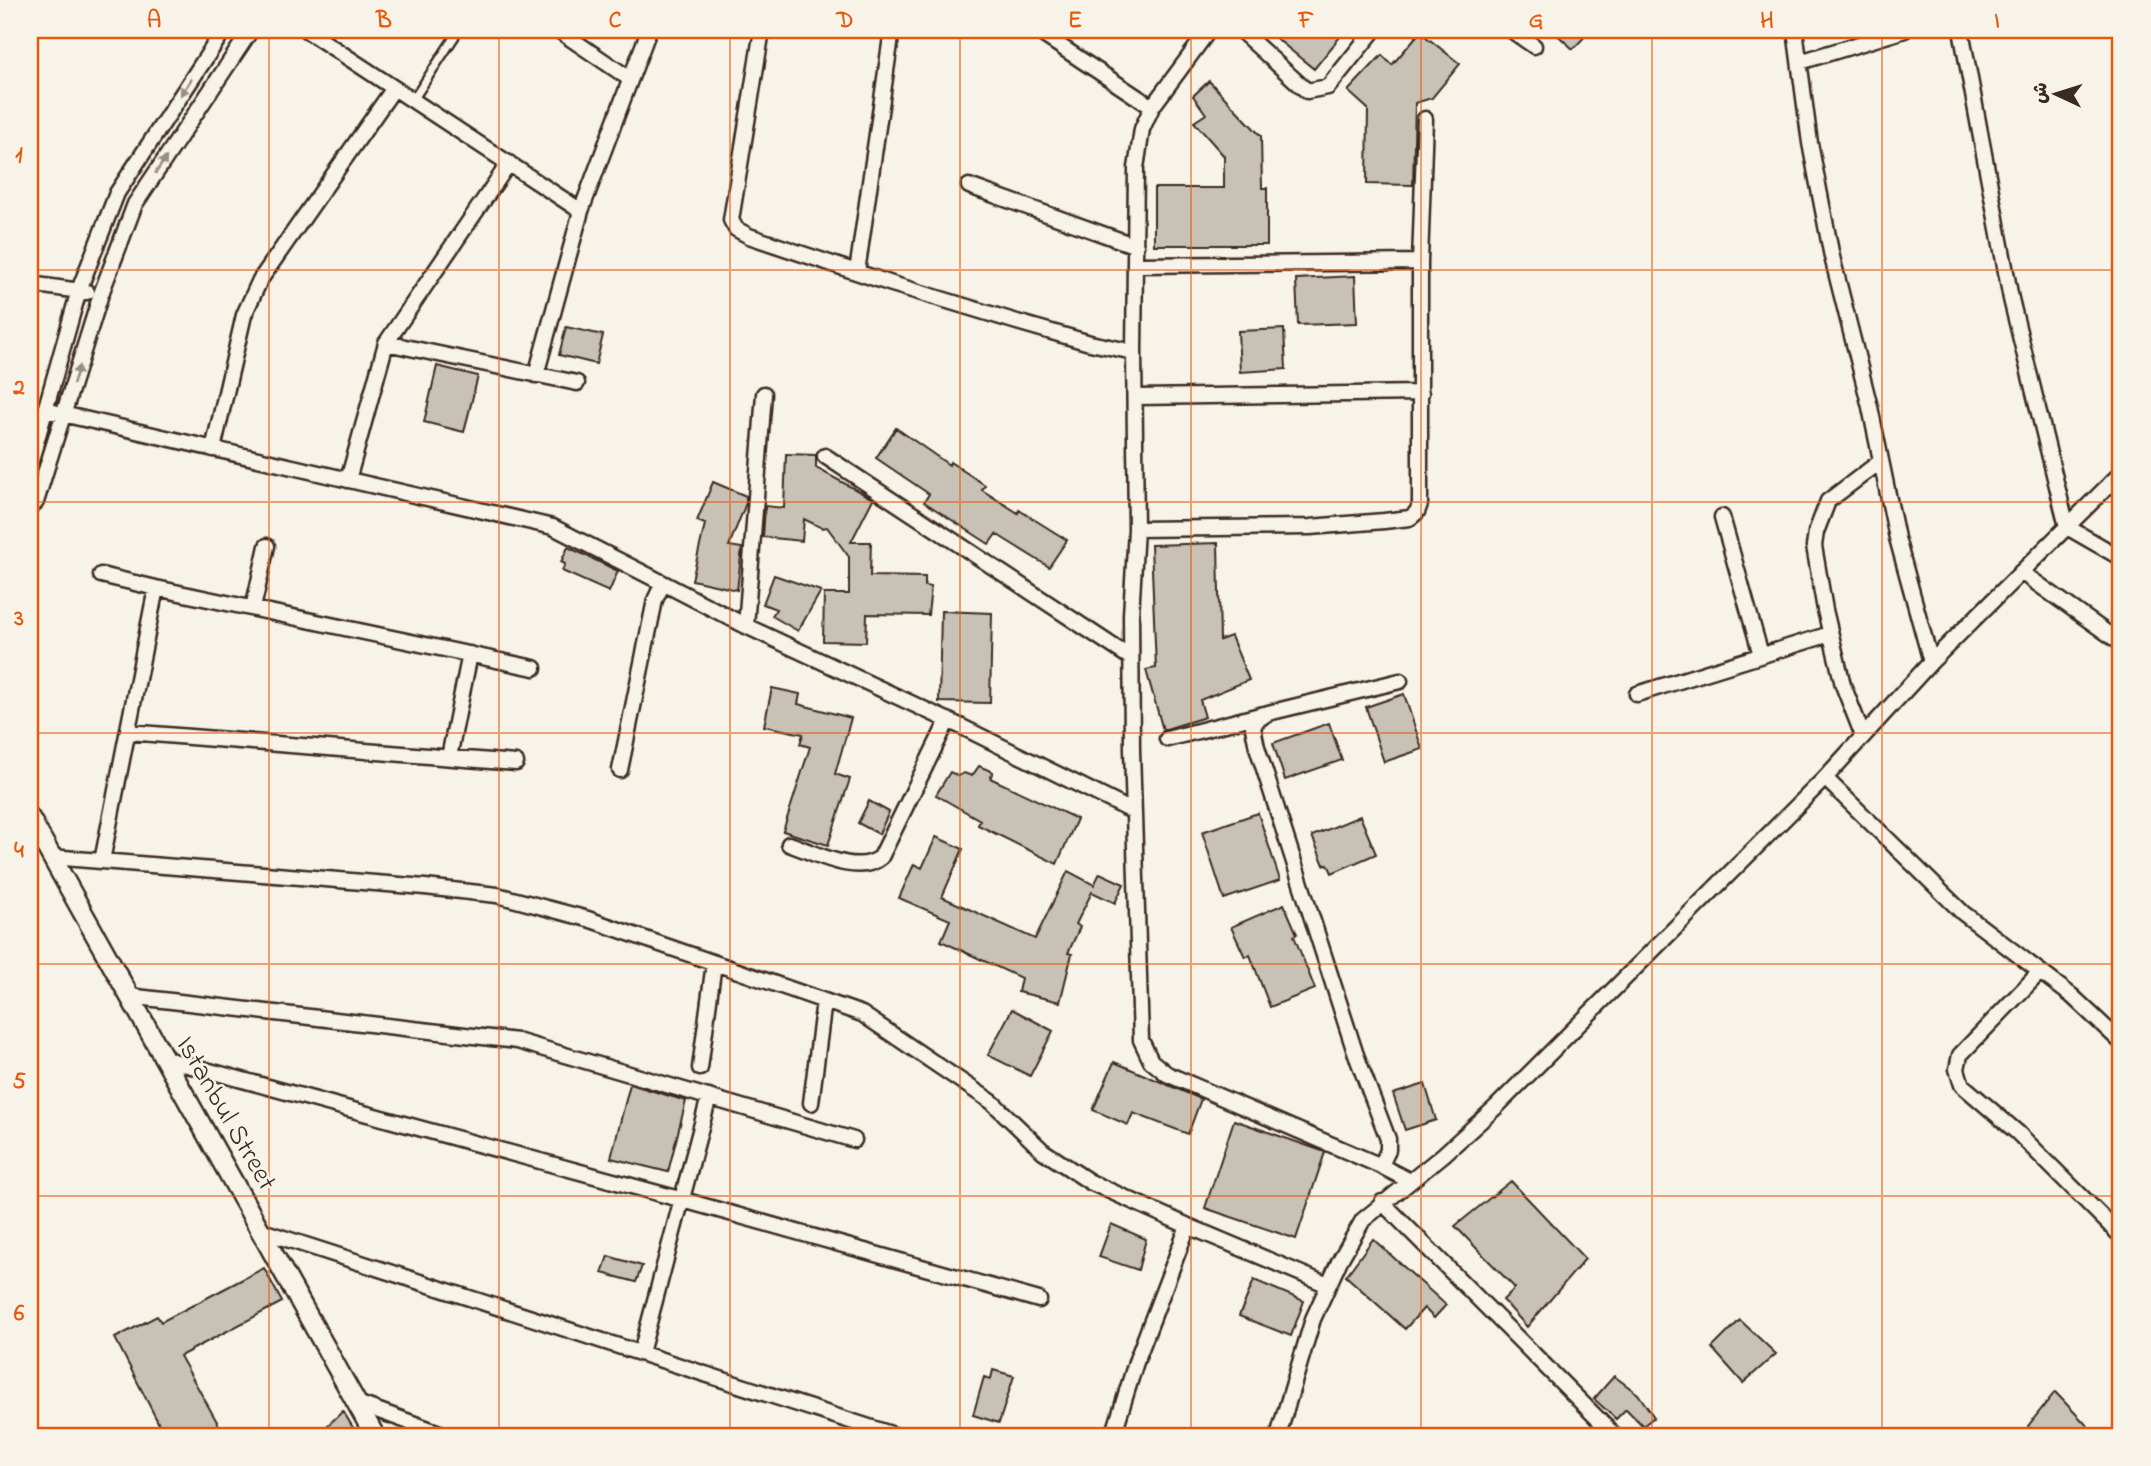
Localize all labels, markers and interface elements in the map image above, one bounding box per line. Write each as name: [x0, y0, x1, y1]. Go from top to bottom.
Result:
text: A: [147, 5, 161, 38]
text: B: [375, 5, 392, 38]
text: C: [609, 5, 622, 38]
text: D: [836, 5, 853, 38]
text: E: [1068, 5, 1082, 38]
text: F: [1298, 5, 1314, 38]
text: G: [1529, 5, 1543, 38]
text: H: [1760, 5, 1774, 38]
text: I: [1994, 5, 2000, 38]
north arrow: [2022, 60, 2092, 130]
one-way arrow: [180, 77, 193, 97]
text: ش: [2027, 82, 2056, 104]
text: 1: [15, 140, 23, 173]
one-way arrow: [154, 156, 168, 174]
one-way arrow: [71, 364, 81, 385]
text: 2: [12, 372, 25, 405]
text: 3: [13, 603, 24, 636]
text: 4: [14, 835, 24, 868]
street label: Istanbul Street: [164, 1029, 286, 1199]
text: 5: [12, 1066, 26, 1099]
text: 6: [14, 1298, 25, 1331]

